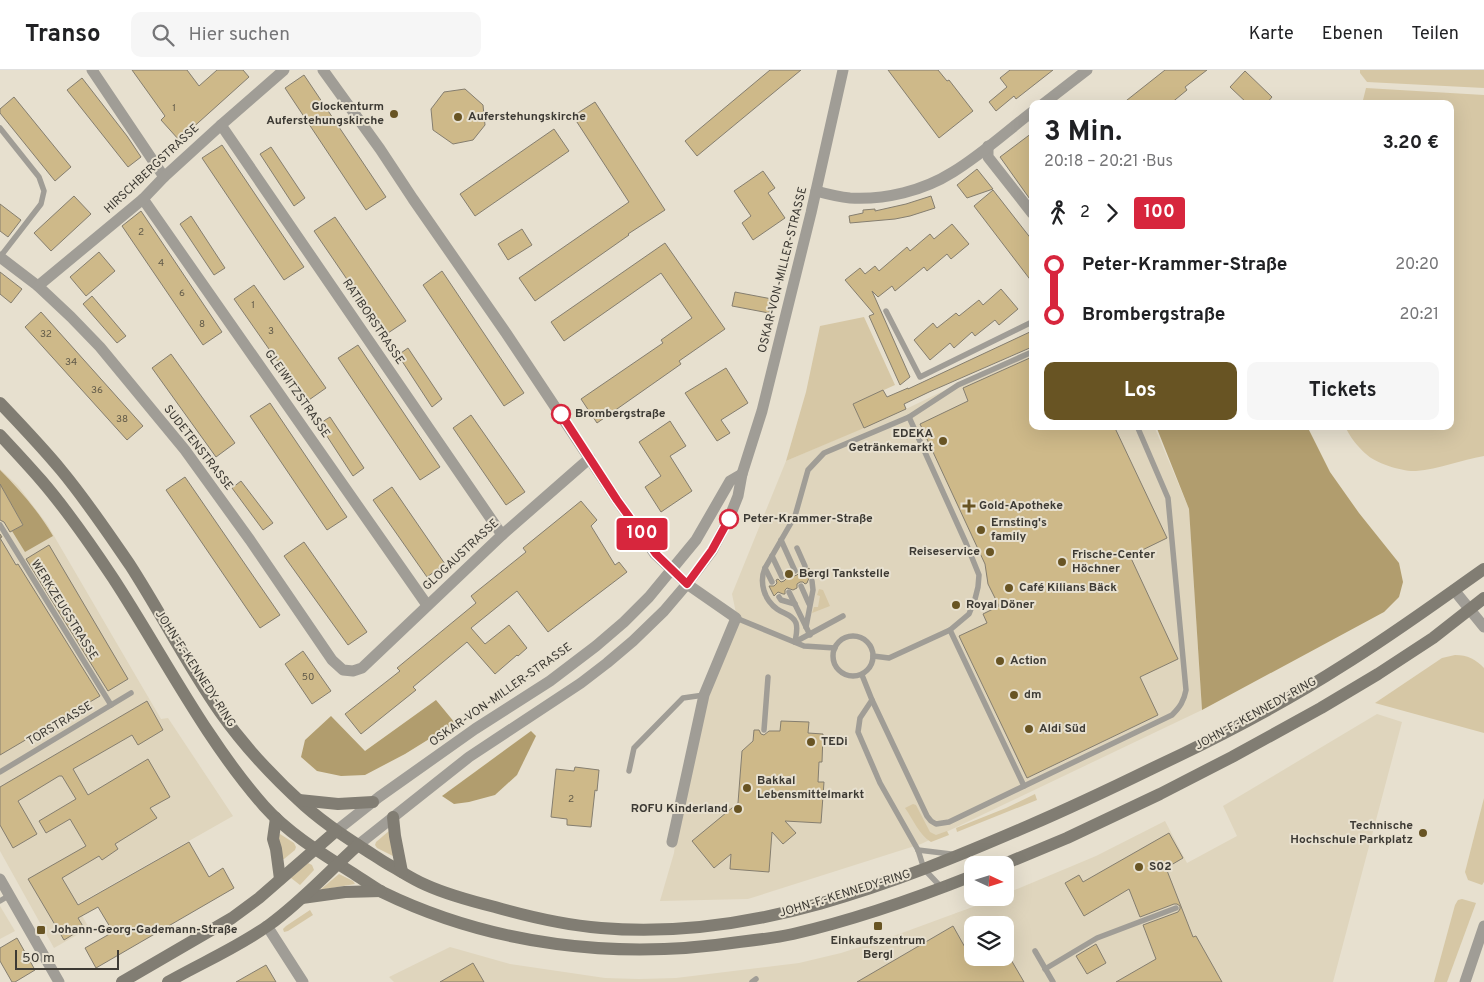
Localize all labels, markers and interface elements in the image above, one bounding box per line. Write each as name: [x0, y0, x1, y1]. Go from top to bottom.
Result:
search box: [131, 12, 481, 57]
text: Transo: [25, 20, 101, 50]
icon: search: [149, 21, 177, 49]
text: Hier suchen: [189, 23, 290, 47]
text: Karte: [1249, 23, 1294, 46]
text: Ebenen: [1322, 23, 1383, 46]
text: Teilen: [1411, 23, 1459, 46]
place label: Glockenturm Auferstehungskirche: [266, 99, 384, 129]
house number: 1: [172, 102, 176, 115]
marker: Glockenturm Auferstehungskirche: [388, 108, 400, 120]
place label: Auferstehungskirche: [468, 109, 586, 125]
marker: Auferstehungskirche: [452, 111, 464, 123]
text: 3 Min.: [1044, 115, 1122, 151]
street label: HIRSCHBERGSTRASSE: [101, 121, 203, 217]
text: 3.20 €: [1383, 131, 1439, 155]
text: 20:18 – 20:21 · Bus: [1044, 152, 1173, 172]
street label: OSKAR-VON-MILLER-STRASSE: [755, 185, 811, 355]
icon: walk: [1044, 199, 1072, 227]
icon: forward: [1098, 199, 1126, 227]
text: 100: [1144, 201, 1175, 224]
text: 2: [1080, 203, 1090, 223]
house number: 2: [138, 226, 144, 239]
text: Peter-Krammer-Straße: [1082, 253, 1287, 277]
text: 20:20: [1395, 255, 1439, 275]
house number: 4: [158, 257, 164, 270]
street label: RATIBORSTRASSE: [338, 276, 408, 368]
house number: 6: [179, 287, 185, 300]
house number: 1: [251, 299, 255, 312]
text: Brombergstraße: [1082, 303, 1225, 327]
text: 20:21: [1400, 305, 1439, 325]
house number: 8: [199, 318, 205, 331]
house number: 3: [268, 325, 274, 338]
house number: 32: [40, 328, 52, 341]
street label: GLEIWITZSTRASSE: [261, 347, 333, 441]
house number: 34: [65, 356, 77, 369]
button: Los: [1044, 362, 1237, 420]
button: Tickets: [1247, 362, 1439, 420]
house number: 36: [91, 384, 103, 397]
street label: SUDETENSTRASSE: [160, 402, 236, 494]
marker: Brombergstraße: [551, 404, 571, 424]
place label: Brombergstraße: [575, 406, 666, 422]
house number: 38: [116, 413, 128, 426]
place label: EDEKA Getränkemarkt: [849, 426, 933, 456]
marker: EDEKA Getränkemarkt: [937, 435, 949, 447]
place label: Gold-Apotheke: [979, 498, 1063, 514]
marker: Gold-Apotheke: [963, 500, 975, 512]
marker: Peter-Krammer-Straße: [719, 509, 739, 529]
place label: Peter-Krammer-Straße: [743, 511, 873, 527]
street label: GLOGAUSTRASSE: [419, 515, 503, 595]
place label: Ernsting's family: [991, 515, 1047, 545]
line badge: 100: [613, 518, 671, 550]
text: 100: [627, 522, 657, 545]
marker: Ernsting's family: [975, 524, 987, 536]
place label: Reiseservice: [909, 544, 980, 560]
marker: Reiseservice: [984, 546, 996, 558]
place label: Frische-Center Höchner: [1072, 547, 1155, 577]
marker: Frische-Center Höchner: [1056, 556, 1068, 568]
street label: WERKZEUGSTRASSE: [27, 557, 101, 663]
place label: Bergl Tankstelle: [799, 566, 890, 582]
marker: Bergl Tankstelle: [783, 568, 795, 580]
place label: Café Kilians Bäck: [1019, 580, 1117, 596]
marker: Café Kilians Bäck: [1003, 582, 1015, 594]
place label: Royal Döner: [966, 597, 1035, 613]
marker: Royal Döner: [950, 599, 962, 611]
street label: JOHN-F.-KENNEDY-RING: [151, 607, 239, 731]
street label: OSKAR-VON-MILLER-STRASSE: [426, 639, 576, 751]
place label: Action: [1010, 653, 1047, 669]
marker: Action: [994, 655, 1006, 667]
house number: 50: [302, 671, 314, 684]
street label: JOHN-F.-KENNEDY-RING: [1192, 674, 1320, 754]
place label: dm: [1024, 687, 1041, 703]
marker: dm: [1008, 689, 1020, 701]
street label: TORSTRASSE: [24, 698, 96, 750]
place label: Aldi Süd: [1039, 721, 1086, 737]
marker: Aldi Süd: [1023, 723, 1035, 735]
place label: TEDi: [821, 734, 848, 750]
marker: TEDi: [805, 736, 817, 748]
place label: Bakkal Lebensmittelmarkt: [757, 773, 865, 803]
marker: Bakkal Lebensmittelmarkt: [741, 782, 753, 794]
house number: 2: [568, 793, 574, 806]
place label: ROFU Kinderland: [631, 801, 728, 817]
marker: ROFU Kinderland: [732, 803, 744, 815]
place label: Technische Hochschule Parkplatz: [1290, 818, 1413, 848]
marker: Technische Hochschule Parkplatz: [1417, 827, 1429, 839]
north arrow: [964, 856, 1014, 906]
map controls: [964, 856, 1014, 966]
place label: S02: [1149, 859, 1172, 875]
marker: S02: [1133, 861, 1145, 873]
street label: JOHN-F.-KENNEDY-RING: [777, 866, 913, 922]
button: layers: [964, 916, 1014, 966]
marker: Einkaufszentrum Bergl: [872, 920, 884, 932]
place label: Johann-Georg-Gademann-Straße: [51, 922, 238, 938]
marker: Johann-Georg-Gademann-Straße: [35, 924, 47, 936]
place label: Einkaufszentrum Bergl: [830, 933, 926, 963]
scale bar: [15, 947, 119, 970]
text: 50 m: [22, 950, 55, 967]

